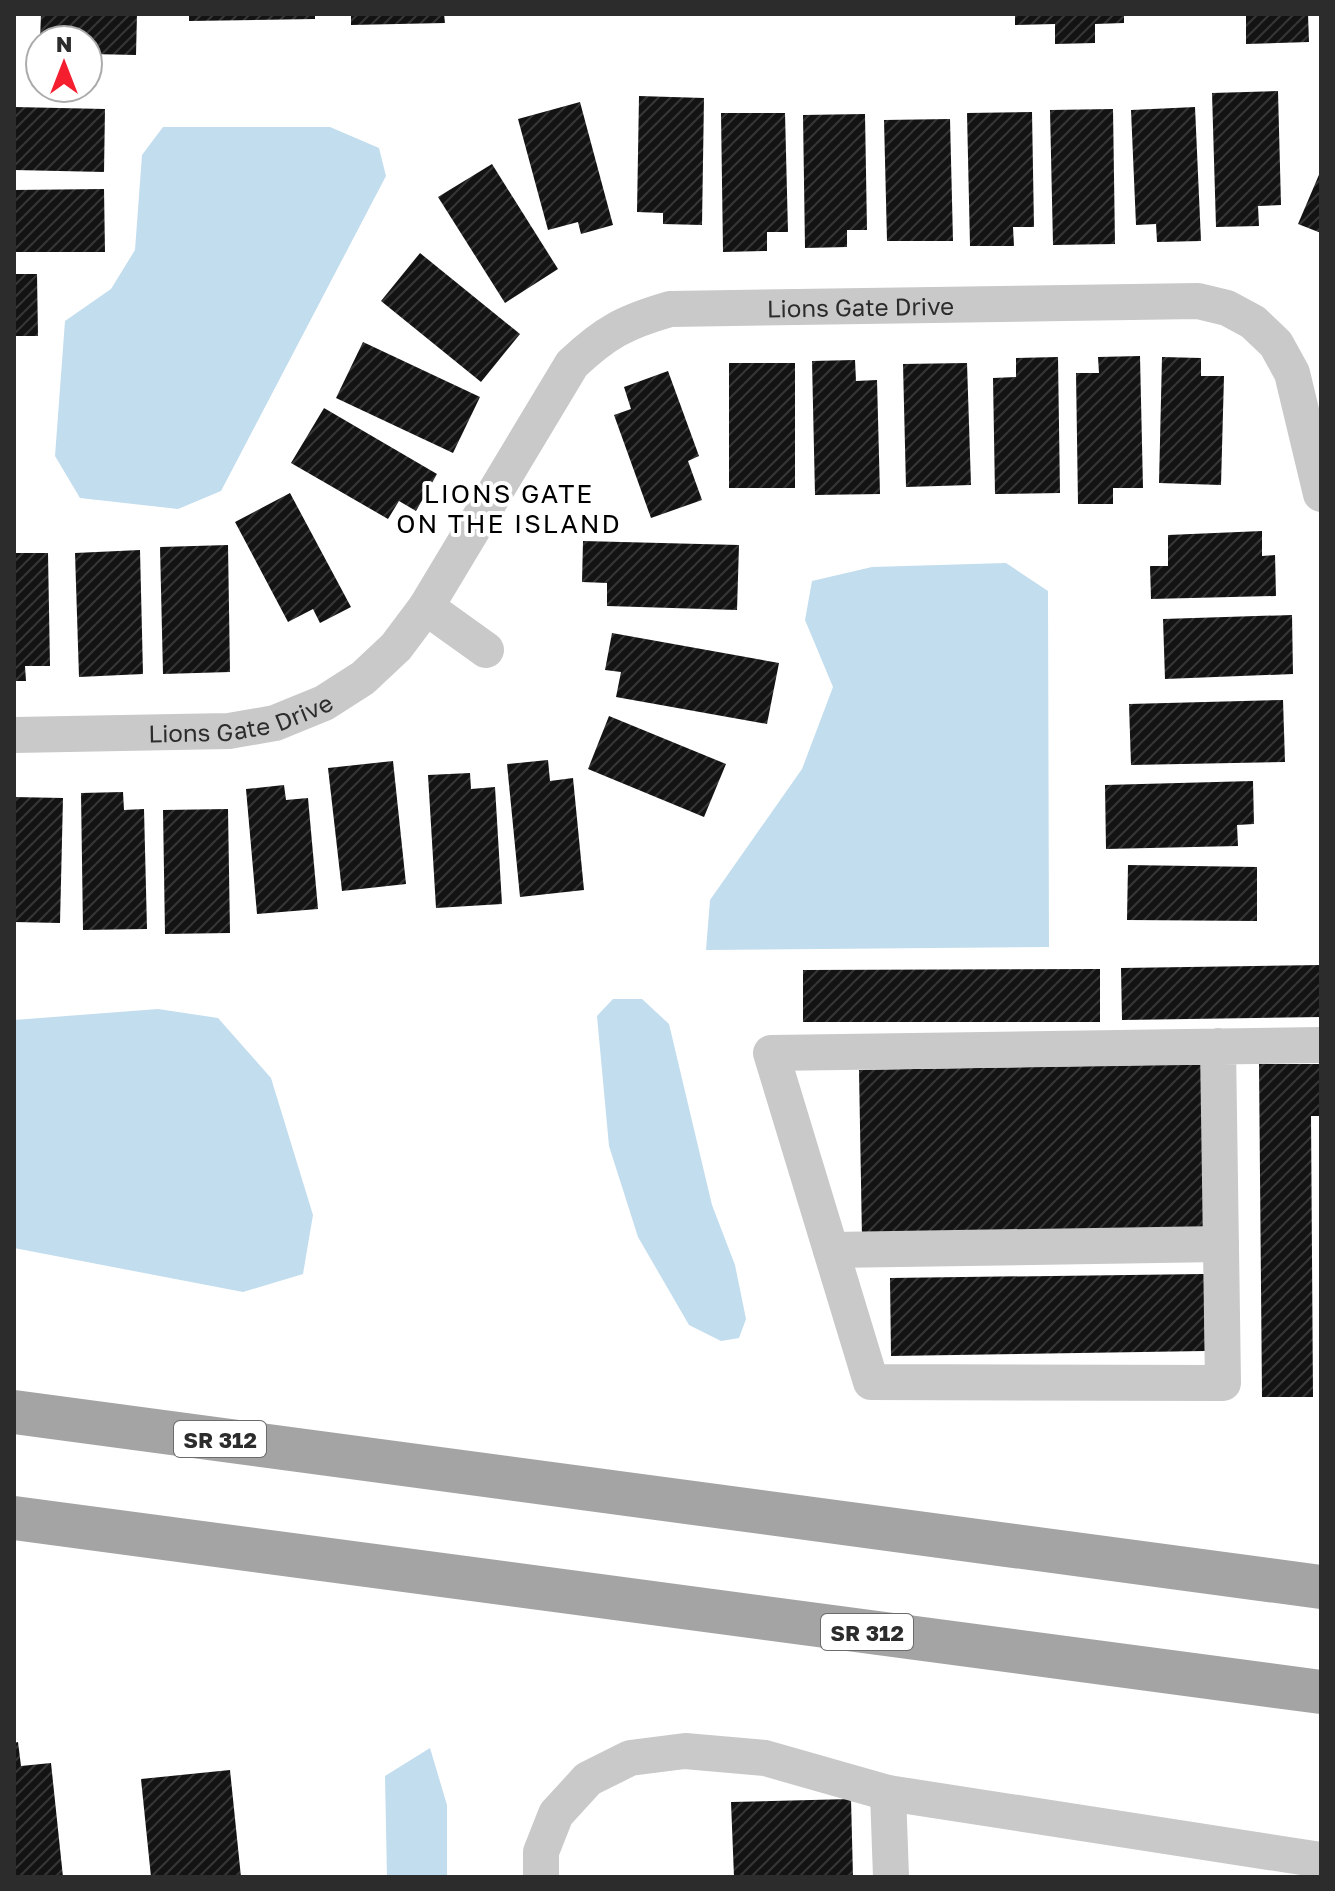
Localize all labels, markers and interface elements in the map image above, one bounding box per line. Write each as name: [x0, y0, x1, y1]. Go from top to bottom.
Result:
north arrow: [24, 24, 104, 104]
text: N: [56, 30, 72, 57]
street label: Lions Gate Drive: [767, 290, 954, 322]
district label: LIONS GATE ON THE ISLAND: [396, 478, 622, 539]
street label: Lions Gate Drive: [148, 687, 338, 747]
road number: SR 312: [174, 1421, 266, 1457]
road number: SR 312: [821, 1614, 913, 1650]

